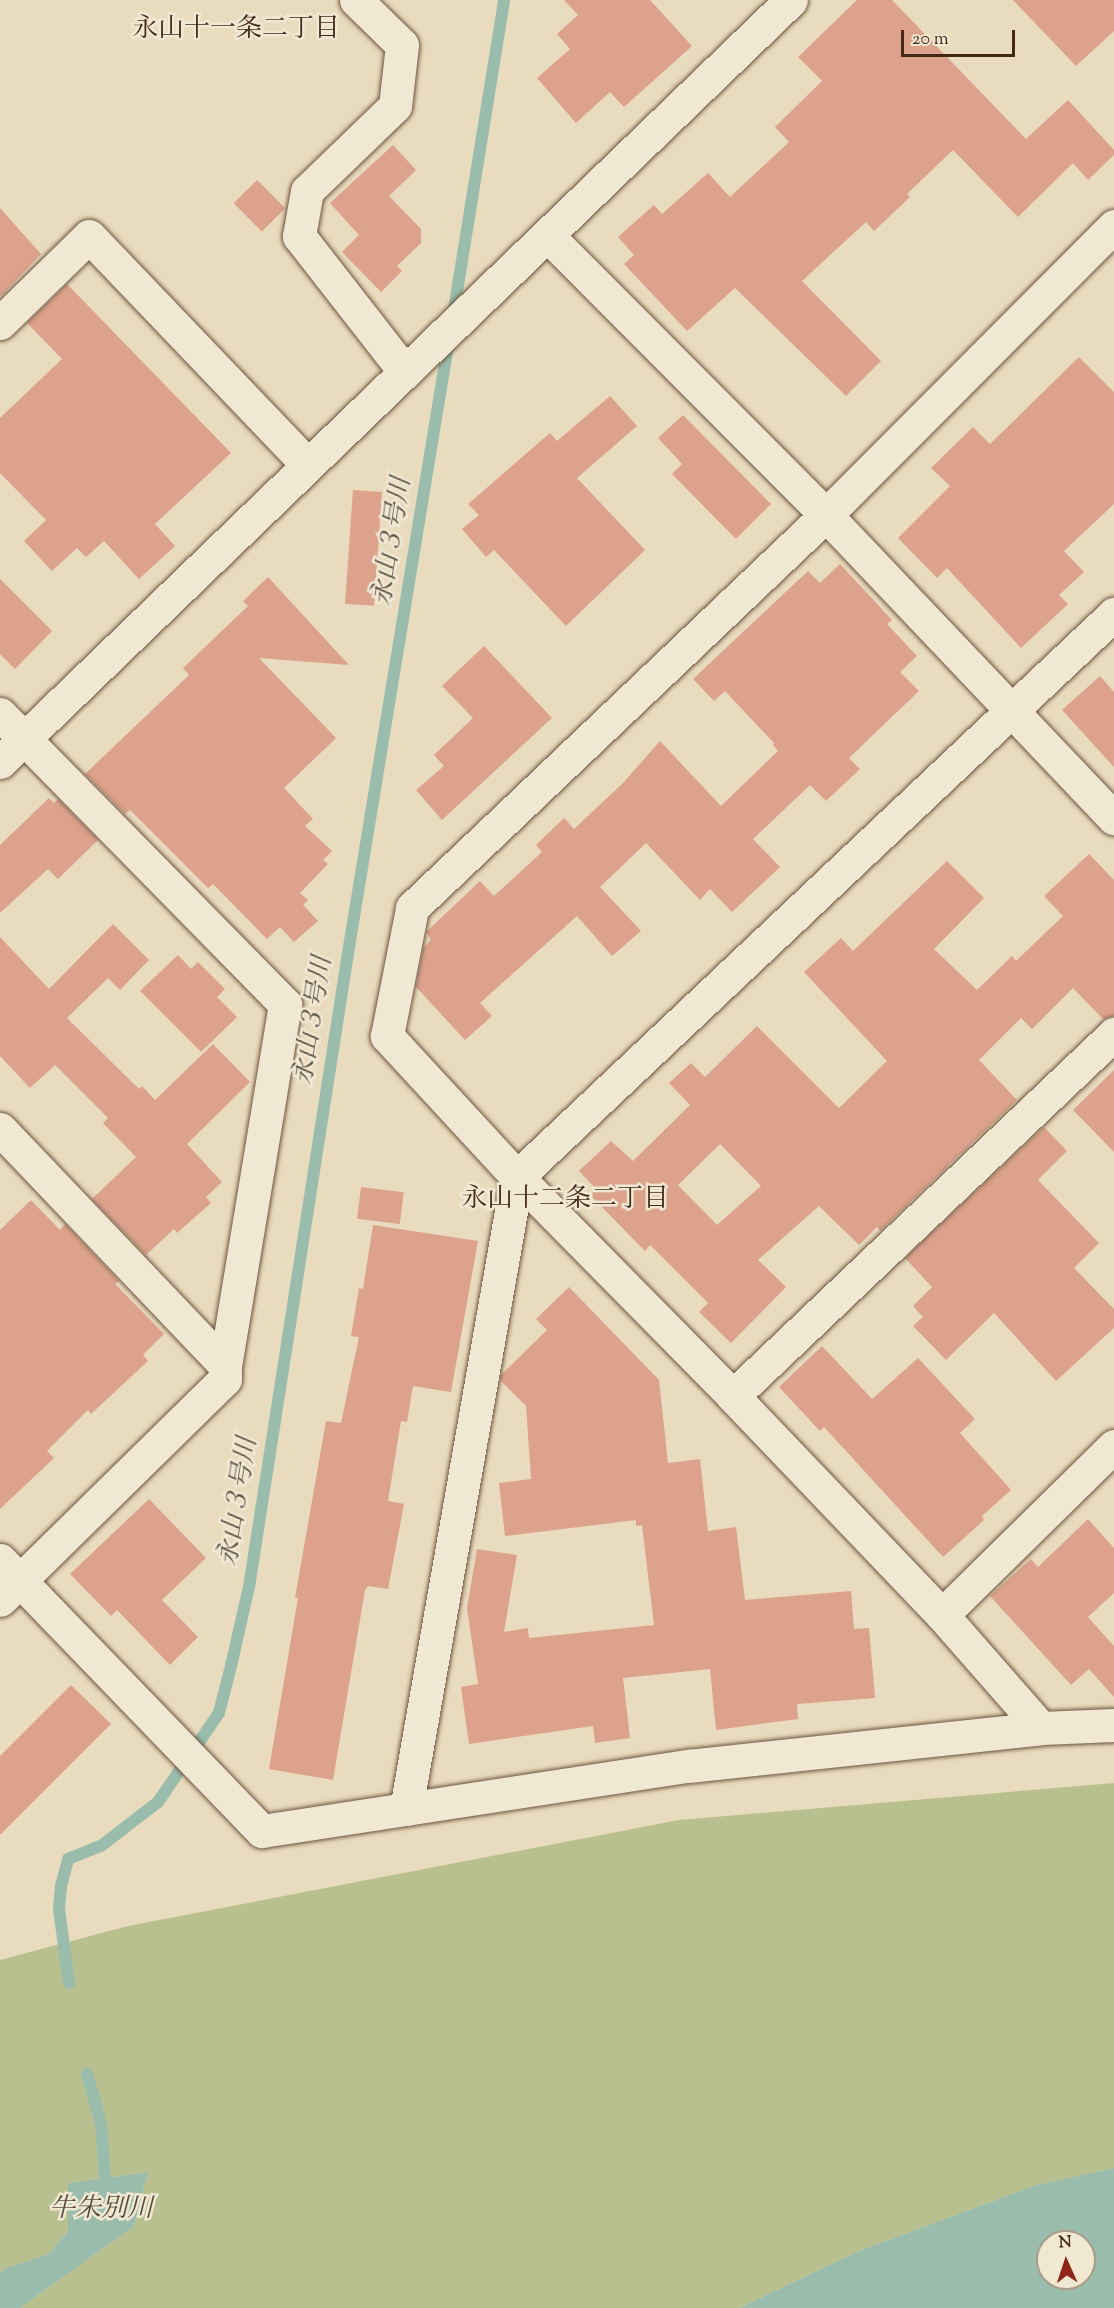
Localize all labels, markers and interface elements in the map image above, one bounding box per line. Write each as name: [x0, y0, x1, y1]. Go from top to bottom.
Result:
district label: 永山十一条二丁目: [132, 14, 340, 46]
scale bar: [904, 18, 1018, 56]
text: 20 m: [912, 27, 949, 53]
water label: 永山３号川: [367, 475, 419, 609]
water label: 永山３号川: [288, 954, 340, 1088]
district label: 永山十二条二丁目: [461, 1184, 669, 1216]
water label: 永山３号川: [213, 1435, 265, 1569]
water label: 牛朱別川: [49, 2194, 153, 2226]
north arrow: [1036, 2230, 1096, 2290]
text: N: [1058, 2232, 1072, 2255]

